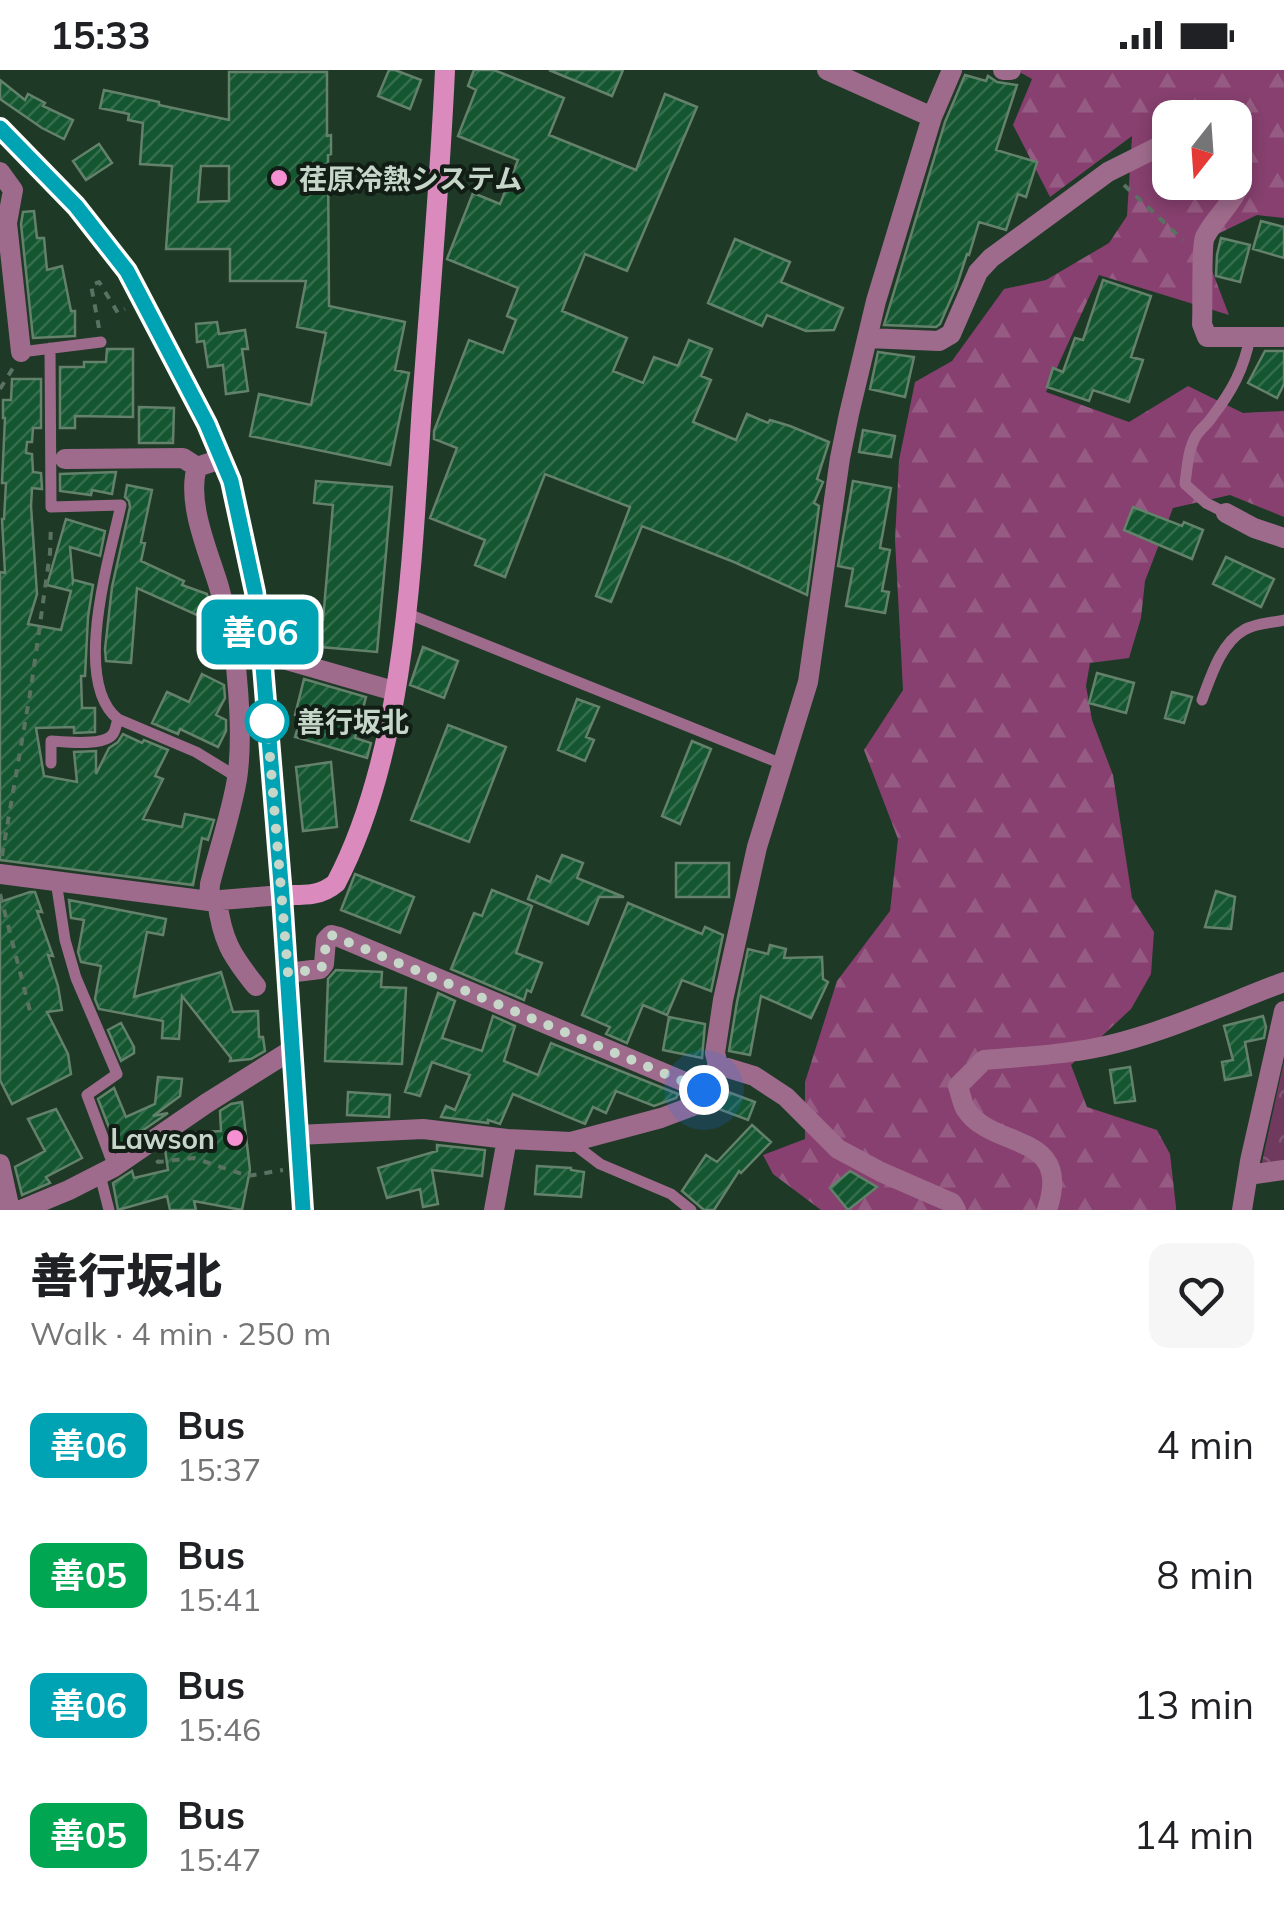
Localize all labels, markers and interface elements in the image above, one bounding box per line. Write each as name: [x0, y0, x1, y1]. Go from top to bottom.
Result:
text: 15:33: [50, 11, 151, 59]
north arrow: [1152, 100, 1252, 200]
map controls: [1152, 100, 1252, 200]
place label: 荏原冷熱システム: [299, 161, 522, 196]
marker: 荏原冷熱システム: [268, 167, 290, 189]
line badge: 善06: [202, 600, 318, 664]
text: 善06: [221, 610, 299, 654]
marker: 善行坂北: [246, 700, 288, 742]
place label: 善行坂北: [297, 704, 409, 739]
your location: [679, 1065, 729, 1115]
place label: Lawson: [110, 1121, 215, 1156]
marker: Lawson: [224, 1127, 246, 1149]
button: heart: [1149, 1243, 1254, 1348]
text: 善行坂北: [30, 1245, 222, 1305]
text: Walk · 4 min · 250 m: [30, 1313, 331, 1353]
text: Bus: [177, 1401, 245, 1449]
text: 4 min: [1157, 1421, 1254, 1469]
text: 善06: [50, 1423, 127, 1467]
text: 15:37: [177, 1449, 261, 1489]
text: Bus: [177, 1531, 245, 1579]
text: 8 min: [1157, 1551, 1254, 1599]
text: 善05: [50, 1553, 127, 1597]
text: 15:41: [177, 1579, 261, 1619]
text: Bus: [177, 1661, 245, 1709]
text: 13 min: [1134, 1681, 1254, 1729]
text: 善06: [50, 1683, 127, 1727]
text: 15:46: [177, 1709, 261, 1749]
text: Bus: [177, 1791, 245, 1839]
text: 14 min: [1134, 1811, 1254, 1859]
text: 善05: [50, 1813, 127, 1857]
text: 15:47: [177, 1839, 261, 1879]

